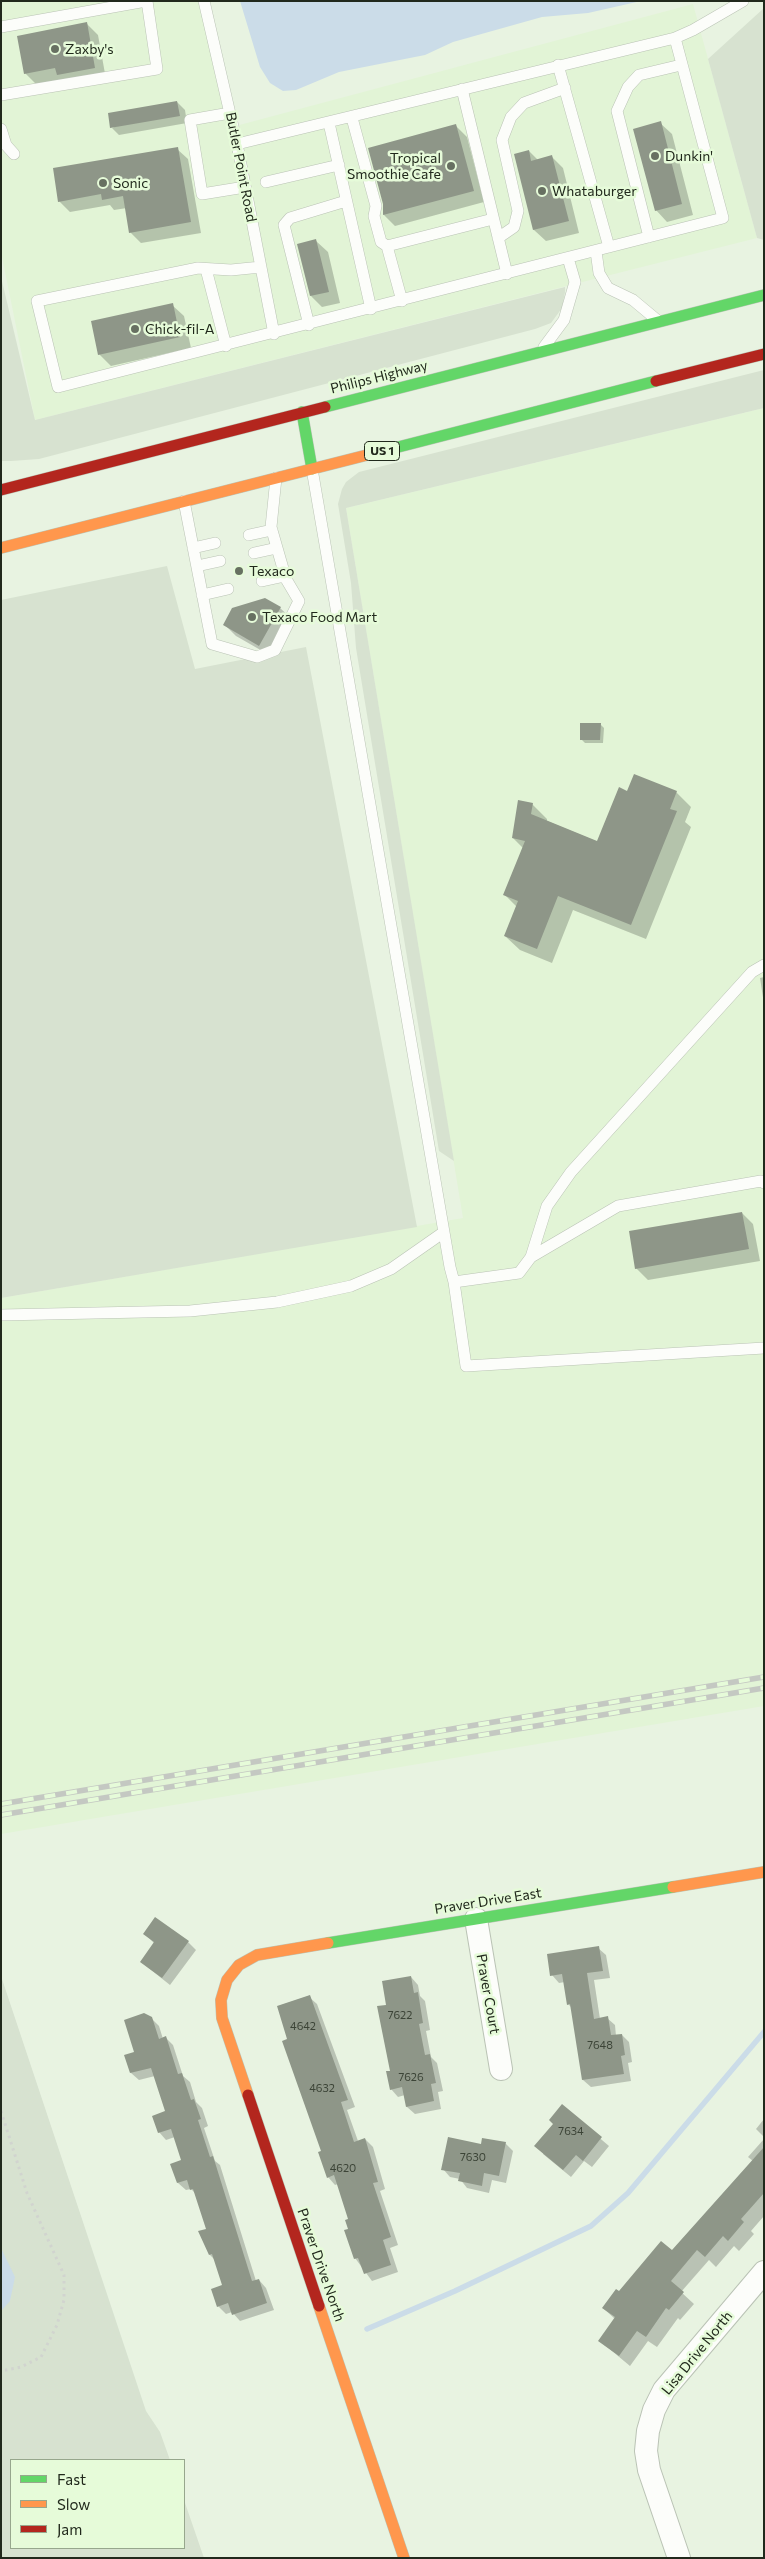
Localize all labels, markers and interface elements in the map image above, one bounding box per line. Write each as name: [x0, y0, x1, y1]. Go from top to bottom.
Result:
place label: Zaxby's: [65, 41, 114, 57]
marker: Zaxby's: [49, 43, 61, 55]
street label: Butler Point Road: [222, 111, 260, 223]
place label: Dunkin': [665, 148, 713, 164]
place label: Tropical Smoothie Cafe: [347, 150, 441, 182]
marker: Dunkin': [649, 150, 661, 162]
marker: Tropical Smoothie Cafe: [445, 160, 457, 172]
place label: Sonic: [113, 175, 148, 191]
marker: Sonic: [97, 177, 109, 189]
place label: Whataburger: [552, 183, 637, 199]
marker: Whataburger: [536, 185, 548, 197]
place label: Chick-fil-A: [145, 321, 214, 337]
marker: Chick-fil-A: [129, 323, 141, 335]
street label: Philips Highway: [329, 357, 429, 397]
road number: US 1: [364, 442, 400, 461]
place label: Texaco: [249, 563, 294, 579]
marker: Texaco: [233, 565, 245, 577]
place label: Texaco Food Mart: [262, 609, 377, 625]
marker: Texaco Food Mart: [246, 611, 258, 623]
street label: Praver Drive East: [433, 1884, 543, 1918]
street label: Praver Court: [473, 1953, 503, 2035]
house number: 7622: [388, 2008, 412, 2022]
house number: 4642: [290, 2019, 316, 2033]
house number: 7648: [587, 2038, 613, 2052]
house number: 7626: [398, 2070, 424, 2084]
house number: 4632: [309, 2081, 335, 2095]
house number: 7634: [558, 2124, 584, 2138]
house number: 7630: [460, 2150, 486, 2164]
house number: 4620: [330, 2161, 356, 2175]
street label: Praver Drive North: [294, 2206, 348, 2324]
street label: Lisa Drive North: [658, 2308, 736, 2398]
legend: [10, 2459, 185, 2549]
text: Fast: [57, 2470, 86, 2488]
text: Slow: [57, 2495, 90, 2513]
text: Jam: [57, 2520, 82, 2538]

